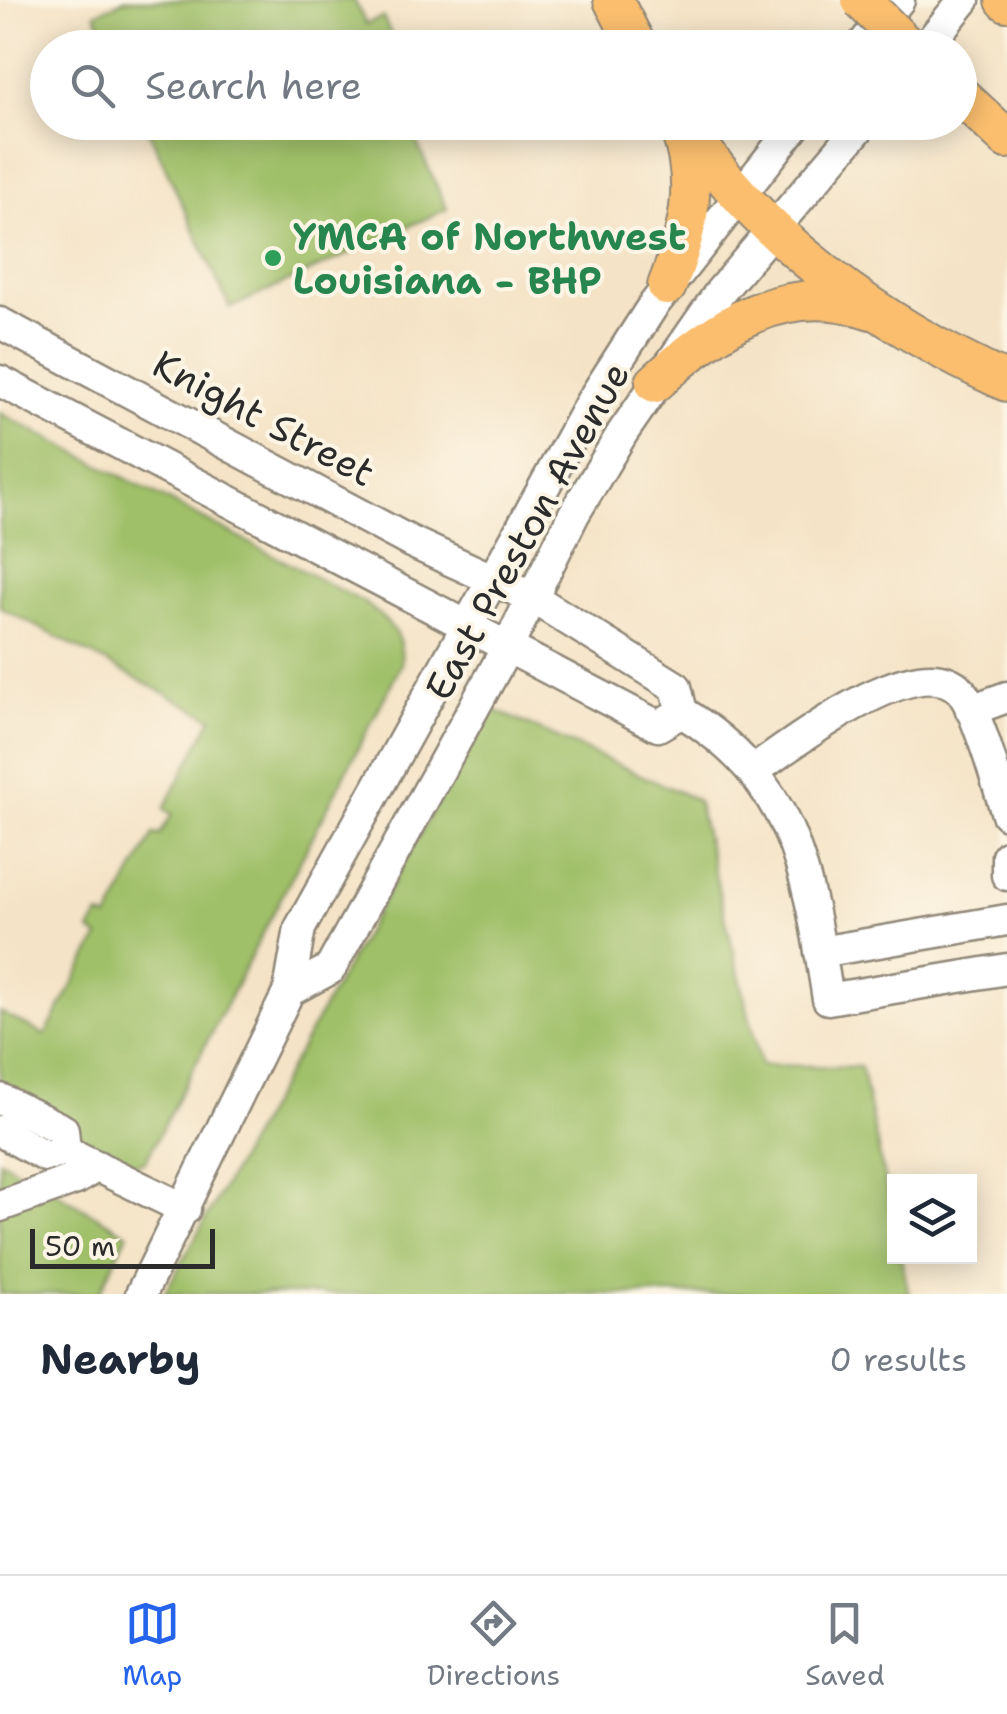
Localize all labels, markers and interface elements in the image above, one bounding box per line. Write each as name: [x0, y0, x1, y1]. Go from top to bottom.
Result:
search box: [30, 30, 977, 140]
icon: search: [65, 58, 120, 113]
text: Search here: [145, 60, 362, 111]
place label: YMCA of Northwest Louisiana - BHP: [293, 211, 686, 306]
marker: YMCA of Northwest Louisiana - BHP: [262, 247, 284, 269]
street label: Knight Street: [144, 338, 384, 498]
street label: East Preston Avenue: [413, 353, 641, 709]
map controls: [887, 1174, 977, 1264]
button: layers: [887, 1174, 977, 1264]
scale bar: [30, 1224, 215, 1268]
text: 50 m: [45, 1227, 115, 1265]
text: Nearby: [40, 1331, 200, 1387]
text: 0 results: [830, 1338, 967, 1381]
tab: Map: [122, 1596, 182, 1694]
tab: Directions: [427, 1596, 560, 1694]
tab: Saved: [805, 1596, 885, 1694]

